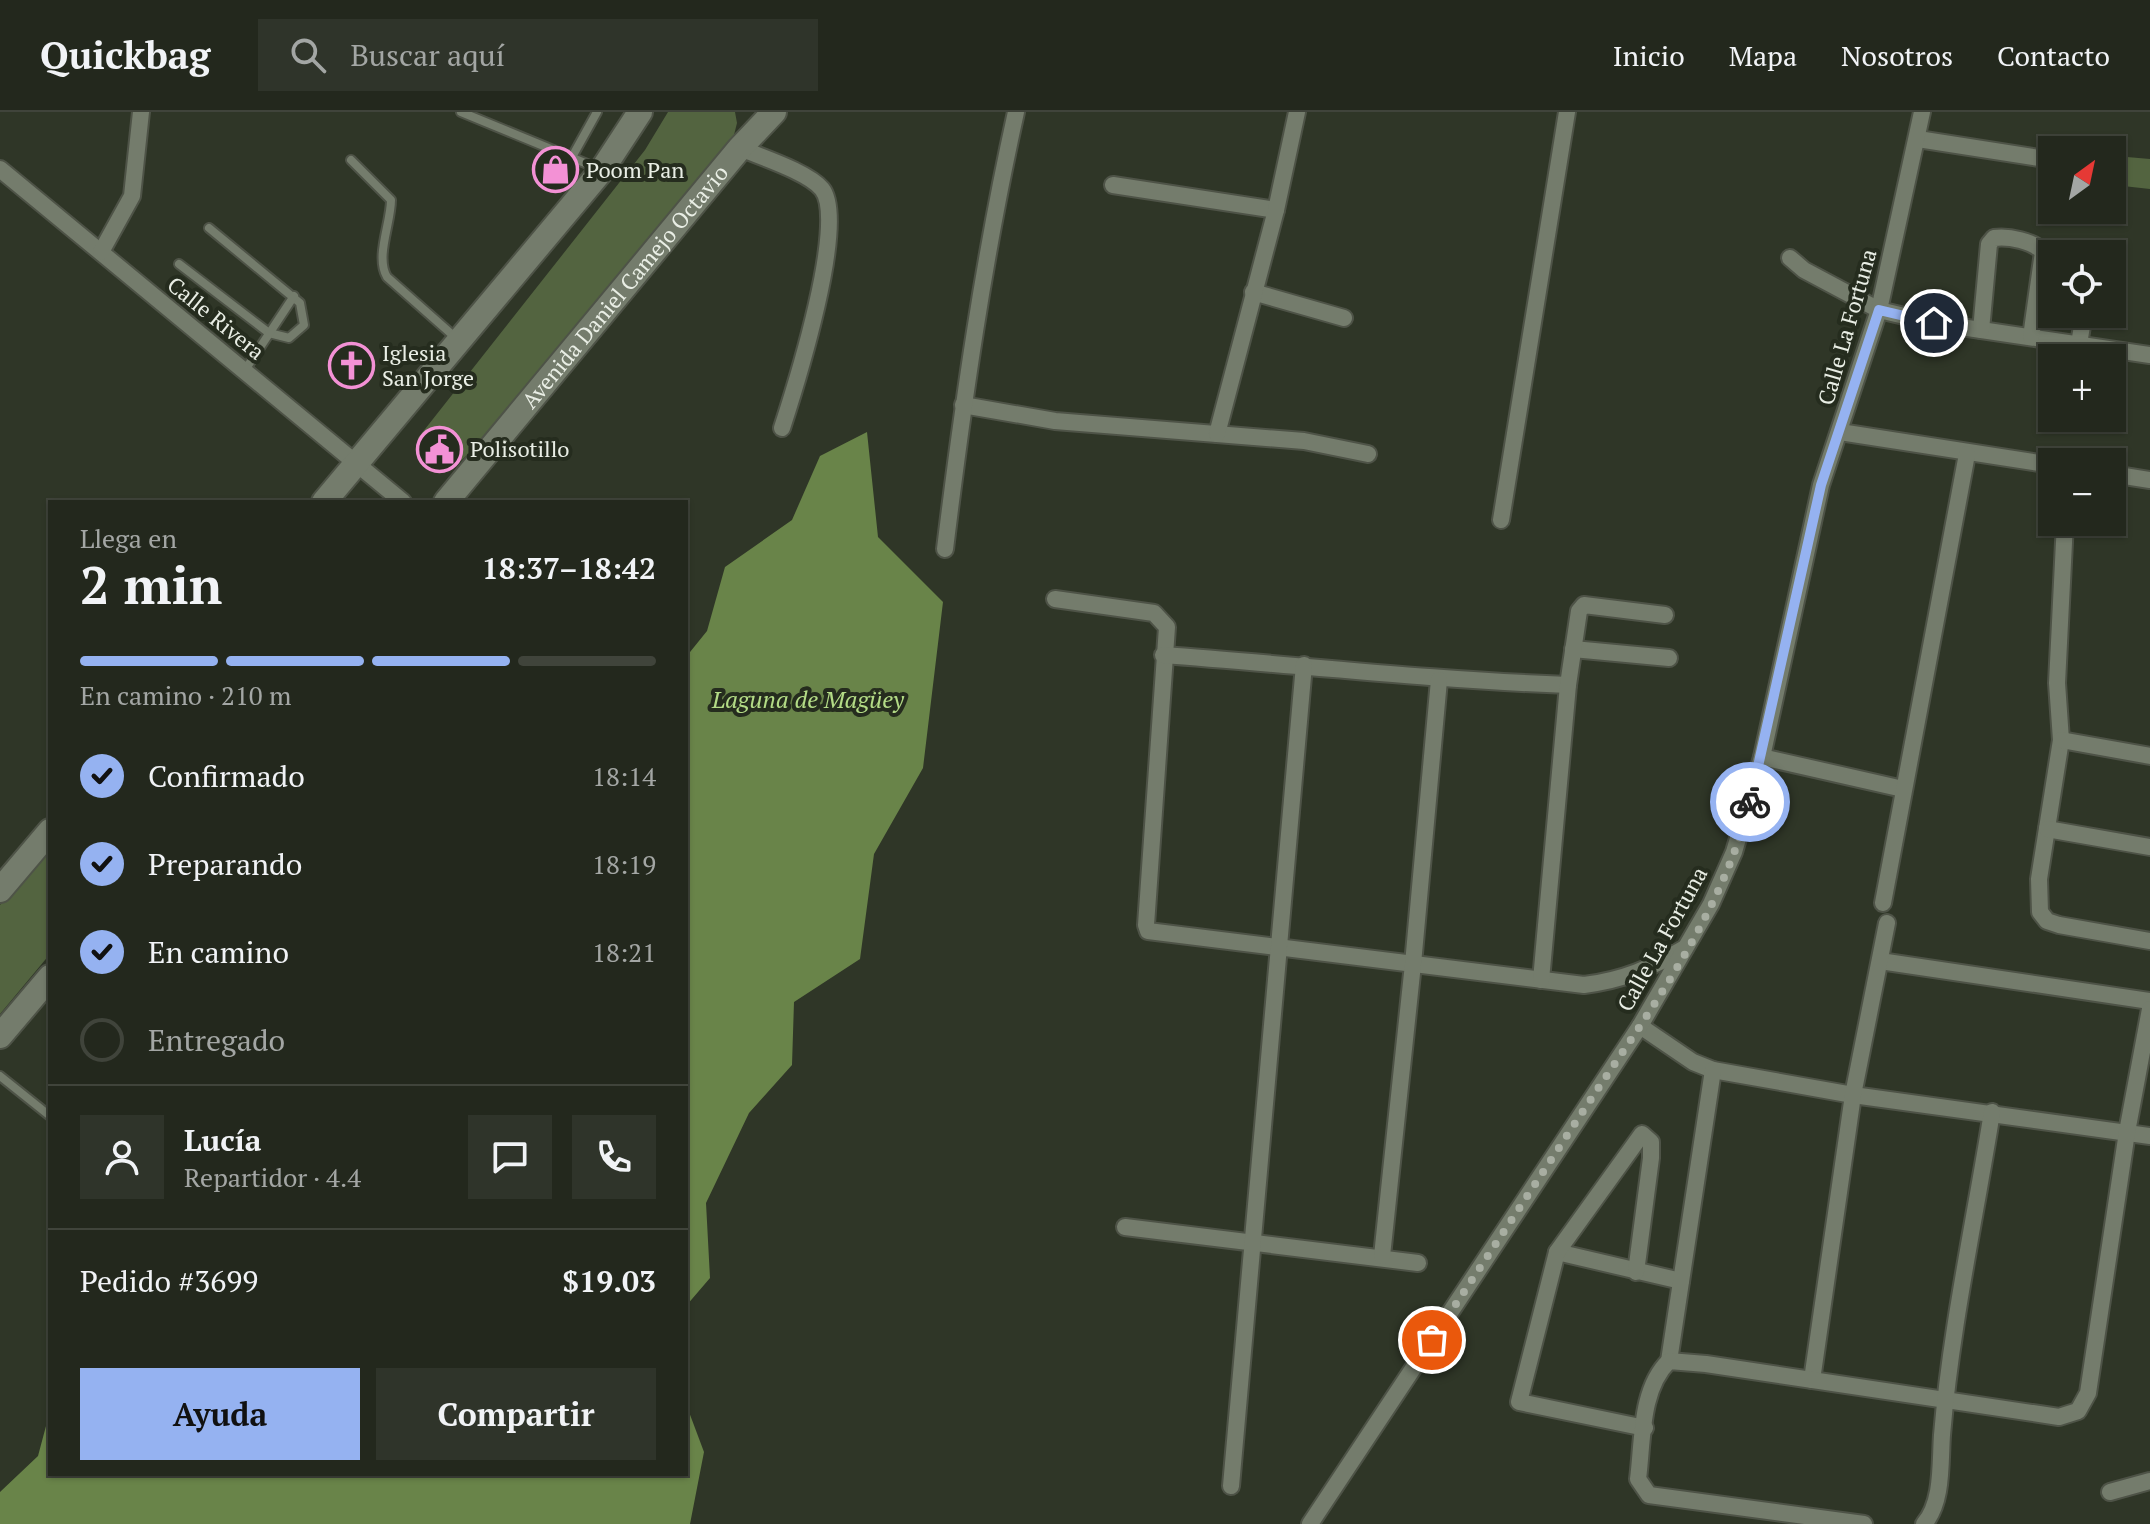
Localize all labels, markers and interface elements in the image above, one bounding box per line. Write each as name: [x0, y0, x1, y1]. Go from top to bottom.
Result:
search box: [258, 19, 818, 91]
text: Quickbag: [40, 30, 210, 80]
icon: search: [286, 33, 330, 77]
text: Buscar aquí: [350, 35, 505, 75]
text: Inicio: [1613, 37, 1685, 74]
text: Mapa: [1729, 37, 1797, 74]
text: Nosotros: [1841, 37, 1953, 74]
text: Contacto: [1997, 37, 2110, 74]
north arrow: [2038, 136, 2126, 224]
map controls: [2038, 136, 2126, 536]
shop icon: Poom Pan: [531, 146, 579, 194]
place label: Poom Pan: [586, 155, 684, 184]
street label: Avenida Daniel Camejo Octavio: [515, 158, 734, 414]
button: locate: [2038, 240, 2126, 328]
street label: Calle La Fortuna: [1810, 245, 1883, 408]
street label: Calle Rivera: [162, 270, 271, 366]
pin: [1900, 289, 1968, 357]
icon: home: [1912, 301, 1956, 345]
place label: Iglesia San Jorge: [382, 338, 474, 392]
church icon: Iglesia San Jorge: [327, 342, 375, 390]
button: +: [2038, 344, 2126, 432]
public building icon: Polisotillo: [415, 425, 463, 473]
place label: Polisotillo: [470, 434, 570, 463]
button: −: [2038, 448, 2126, 536]
text: Llega en: [80, 521, 177, 555]
text: 18:37–18:42: [482, 548, 656, 588]
text: 2 min: [80, 550, 222, 619]
text: En camino · 210 m: [80, 678, 291, 712]
water label: Laguna de Magüey: [711, 683, 905, 715]
icon: check: [80, 754, 124, 798]
text: Confirmado: [148, 756, 305, 796]
text: 18:14: [592, 759, 656, 793]
courier: [1710, 762, 1790, 842]
icon: bike: [1728, 780, 1772, 824]
icon: check: [80, 842, 124, 886]
text: Preparando: [148, 844, 302, 884]
text: 18:19: [592, 847, 656, 881]
street label: Calle La Fortuna: [1610, 861, 1713, 1016]
icon: check: [80, 930, 124, 974]
text: En camino: [148, 932, 289, 972]
text: 18:21: [592, 935, 656, 969]
text: Entregado: [148, 1020, 285, 1060]
button: person: [80, 1115, 164, 1199]
button: chat: [468, 1115, 552, 1199]
button: phone: [572, 1115, 656, 1199]
text: Lucía: [184, 1120, 261, 1160]
text: Repartidor · 4.4: [184, 1160, 361, 1194]
text: Pedido #3699: [80, 1261, 258, 1301]
text: $19.03: [562, 1261, 656, 1301]
pin: [1398, 1306, 1466, 1374]
icon: bag: [1410, 1318, 1454, 1362]
button: Ayuda: [80, 1368, 360, 1460]
button: Compartir: [376, 1368, 656, 1460]

